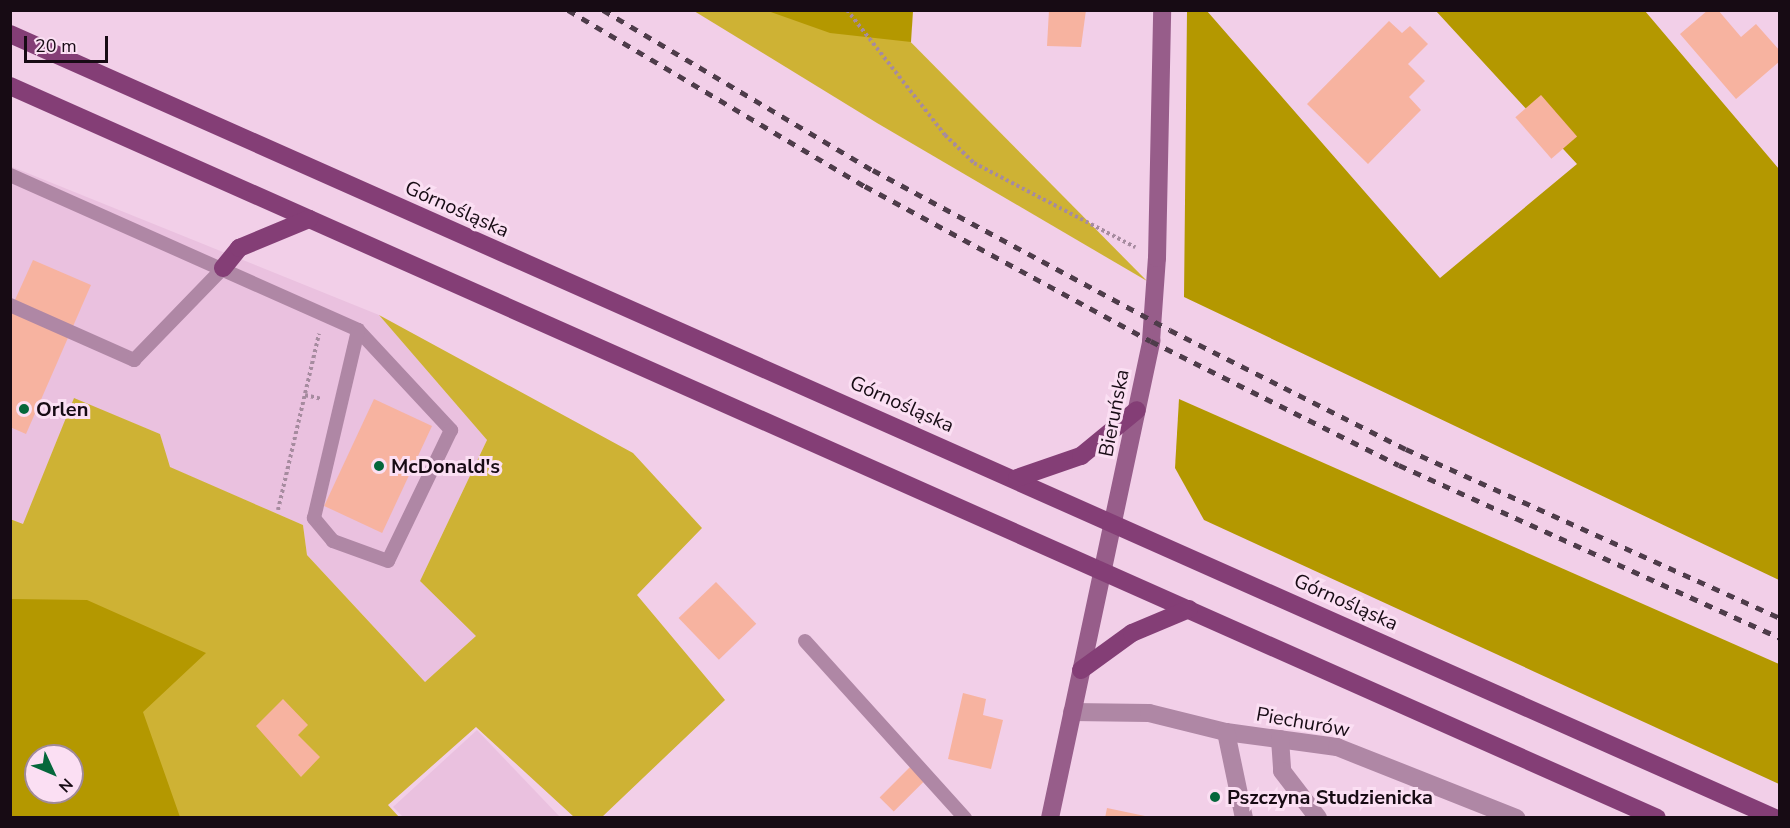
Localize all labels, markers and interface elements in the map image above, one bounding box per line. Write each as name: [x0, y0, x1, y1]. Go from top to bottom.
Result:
scale bar: [27, 24, 111, 62]
text: 20 m: [35, 34, 77, 58]
street label: Górnośląska: [401, 175, 513, 243]
street label: Bieruńska: [1094, 367, 1134, 459]
street label: Górnośląska: [846, 370, 958, 438]
place label: Orlen: [36, 397, 88, 421]
marker: Orlen: [17, 402, 31, 416]
place label: McDonald's: [391, 454, 500, 478]
marker: McDonald's: [372, 459, 386, 473]
street label: Górnośląska: [1290, 568, 1402, 636]
street label: Piechurów: [1254, 702, 1352, 742]
north arrow: [24, 744, 84, 804]
text: N: [53, 773, 78, 797]
place label: Pszczyna Studzienicka: [1227, 785, 1433, 809]
marker: Pszczyna Studzienicka: [1208, 790, 1222, 804]

